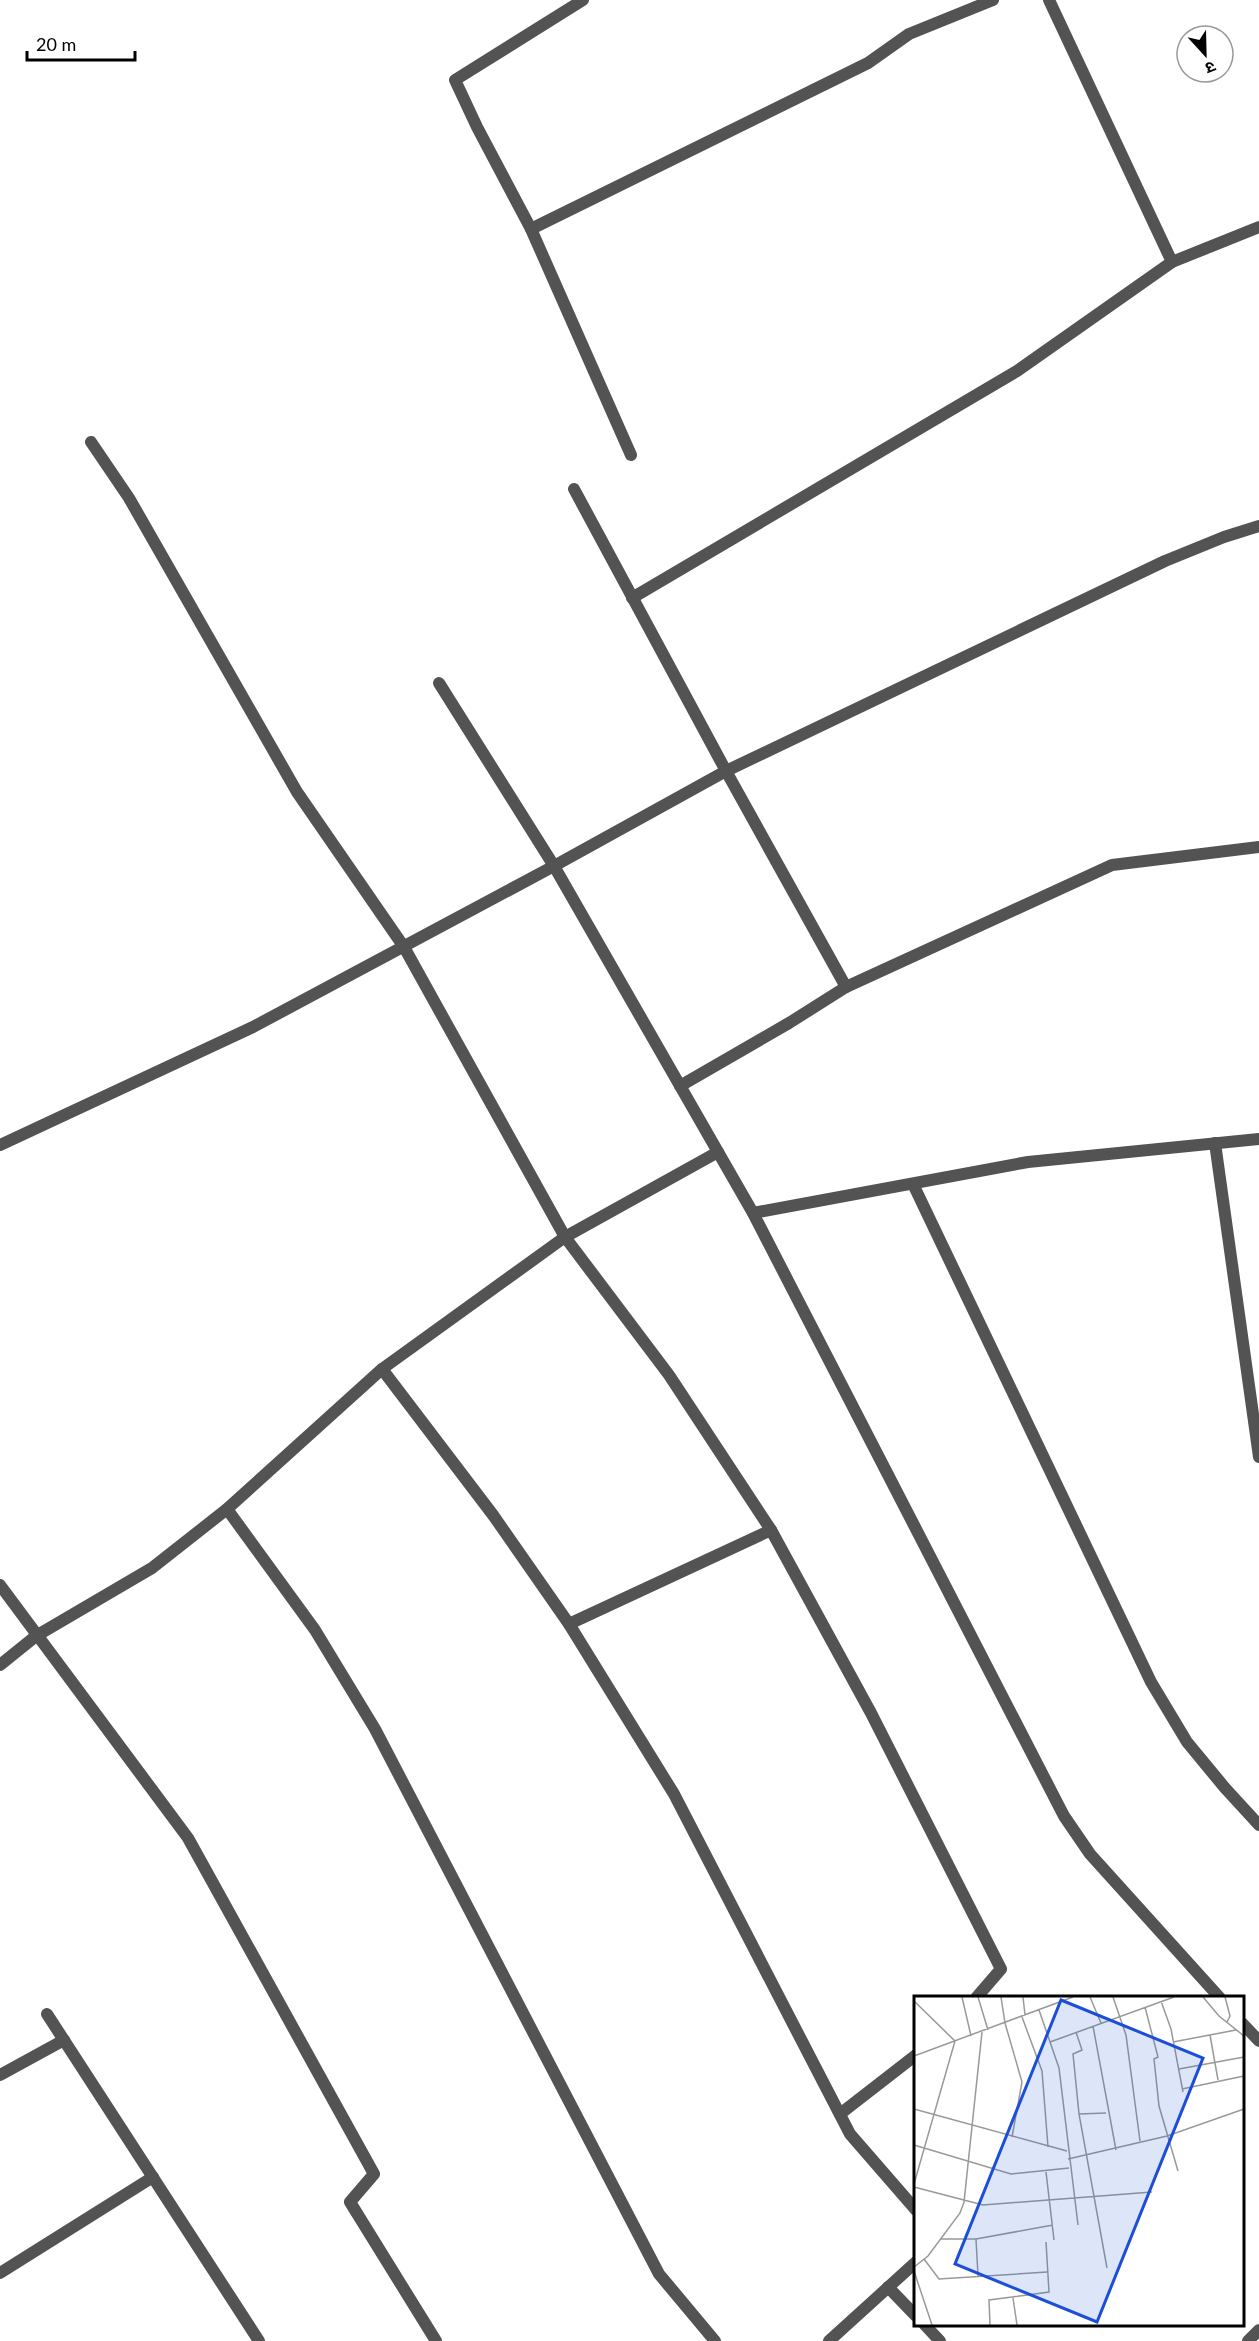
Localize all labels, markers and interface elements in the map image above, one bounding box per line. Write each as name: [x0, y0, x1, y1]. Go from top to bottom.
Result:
scale bar: [27, 24, 135, 62]
north arrow: [1175, 24, 1235, 84]
text: 20 m: [36, 33, 76, 55]
text: उ: [1202, 58, 1219, 79]
inset map: [914, 1996, 1244, 2326]

